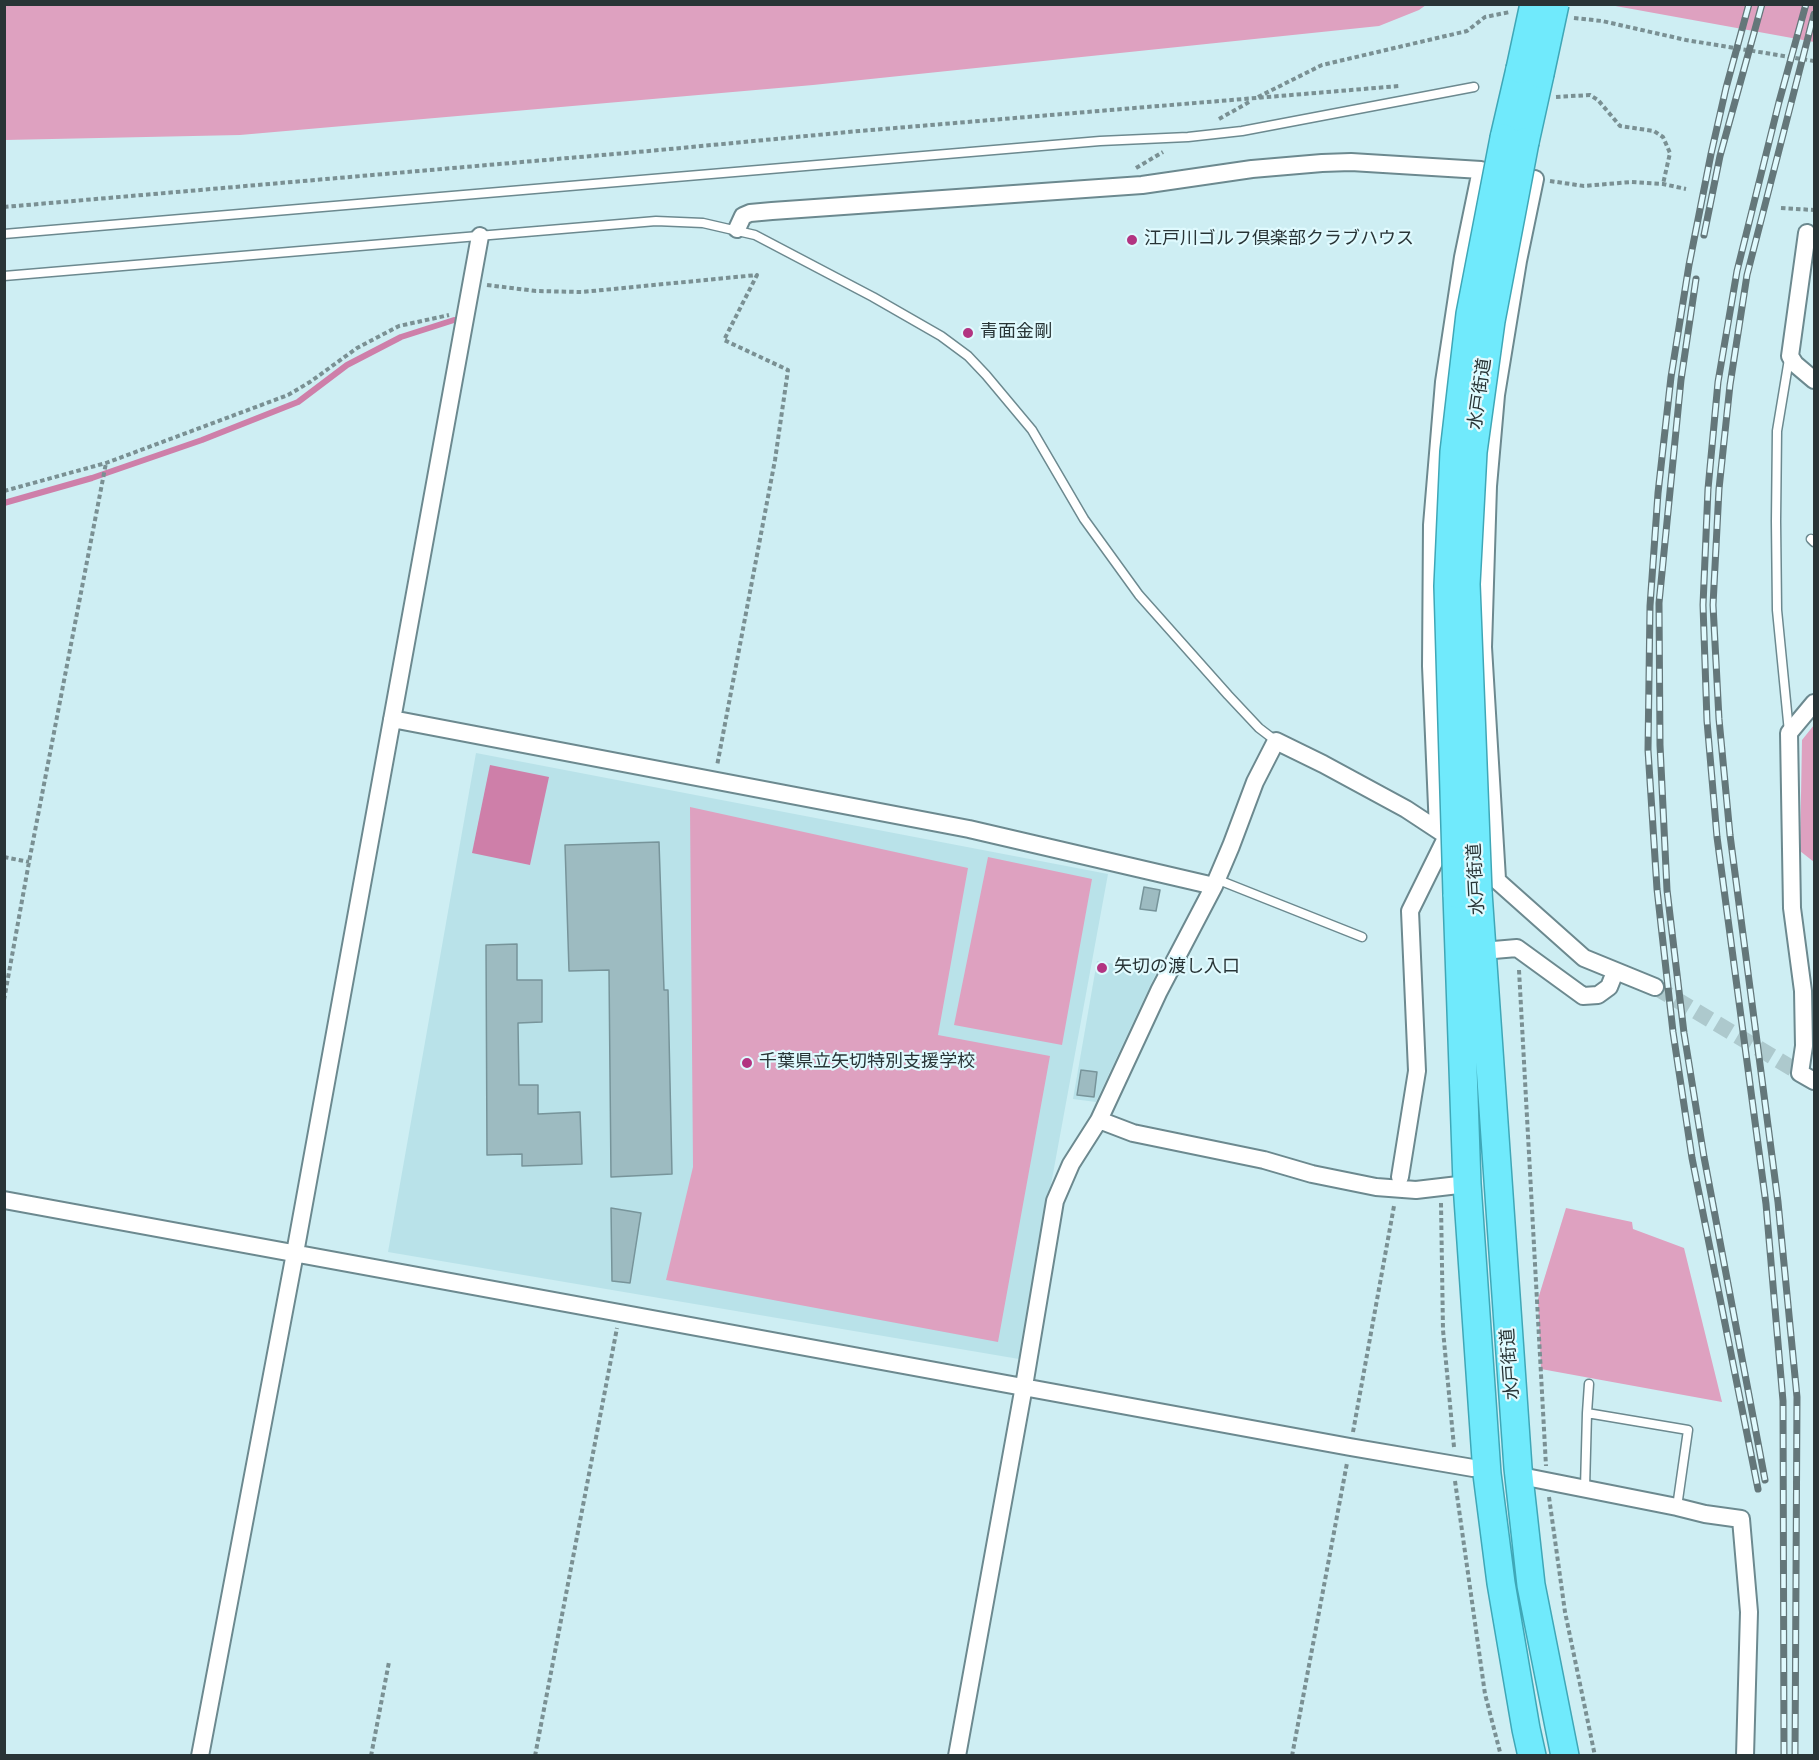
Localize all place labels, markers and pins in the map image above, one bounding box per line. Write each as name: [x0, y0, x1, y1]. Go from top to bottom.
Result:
place label: 江戸川ゴルフ倶楽部クラブハウス: [1144, 229, 1414, 251]
marker: 江戸川ゴルフ倶楽部クラブハウス: [1125, 233, 1139, 247]
place label: 青面金剛: [980, 322, 1052, 344]
marker: 青面金剛: [961, 326, 975, 340]
place label: 矢切の渡し入口: [1114, 957, 1240, 979]
marker: 矢切の渡し入口: [1095, 961, 1109, 975]
place label: 千葉県立矢切特別支援学校: [759, 1052, 975, 1074]
marker: 千葉県立矢切特別支援学校: [740, 1056, 754, 1070]

